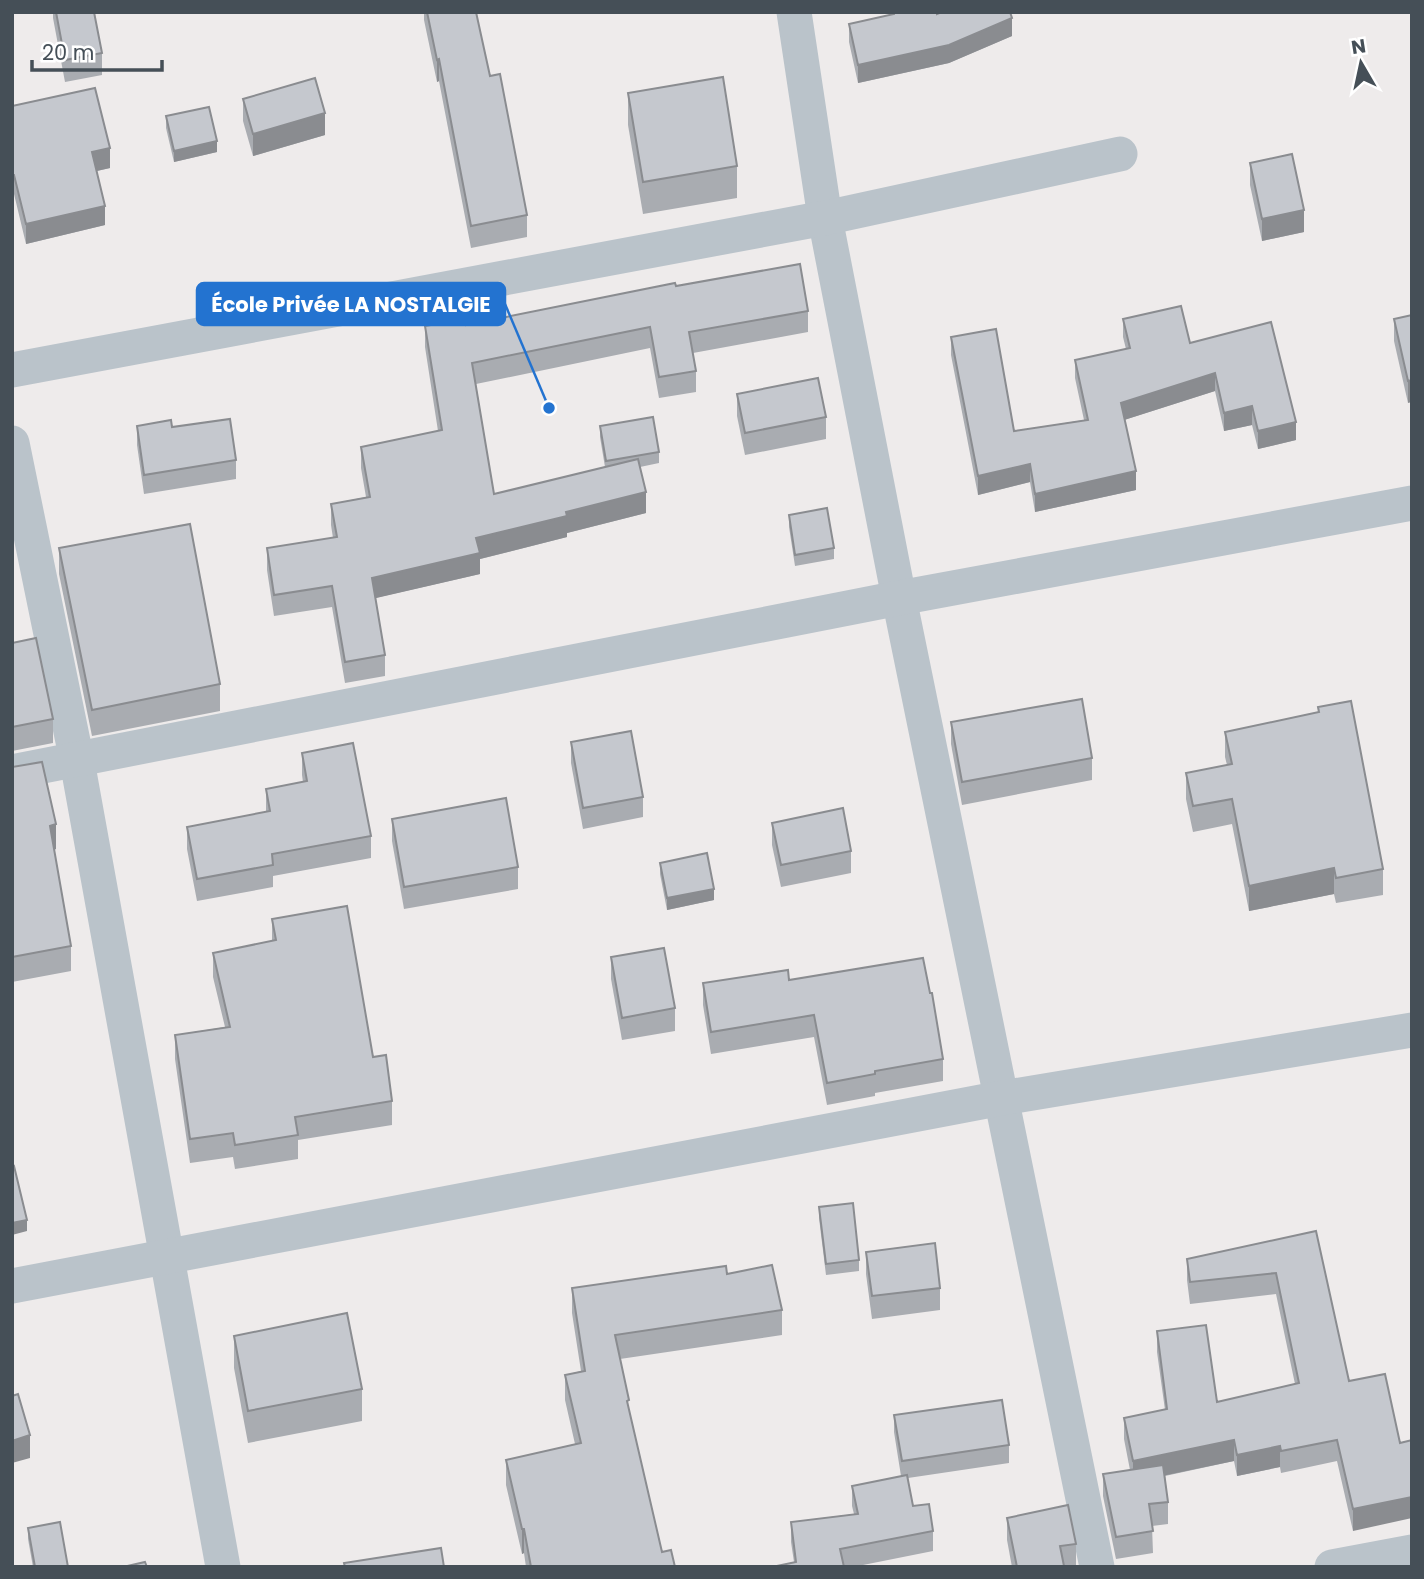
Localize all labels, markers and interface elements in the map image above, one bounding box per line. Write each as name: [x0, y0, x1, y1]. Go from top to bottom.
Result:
scale bar: [32, 28, 161, 72]
north arrow: [1326, 28, 1396, 98]
text: N: [1349, 32, 1368, 61]
text: 20 m: [42, 38, 95, 67]
callout: École Privée LA NOSTALGIE: [197, 283, 505, 325]
text: École Privée LA NOSTALGIE: [211, 290, 491, 319]

